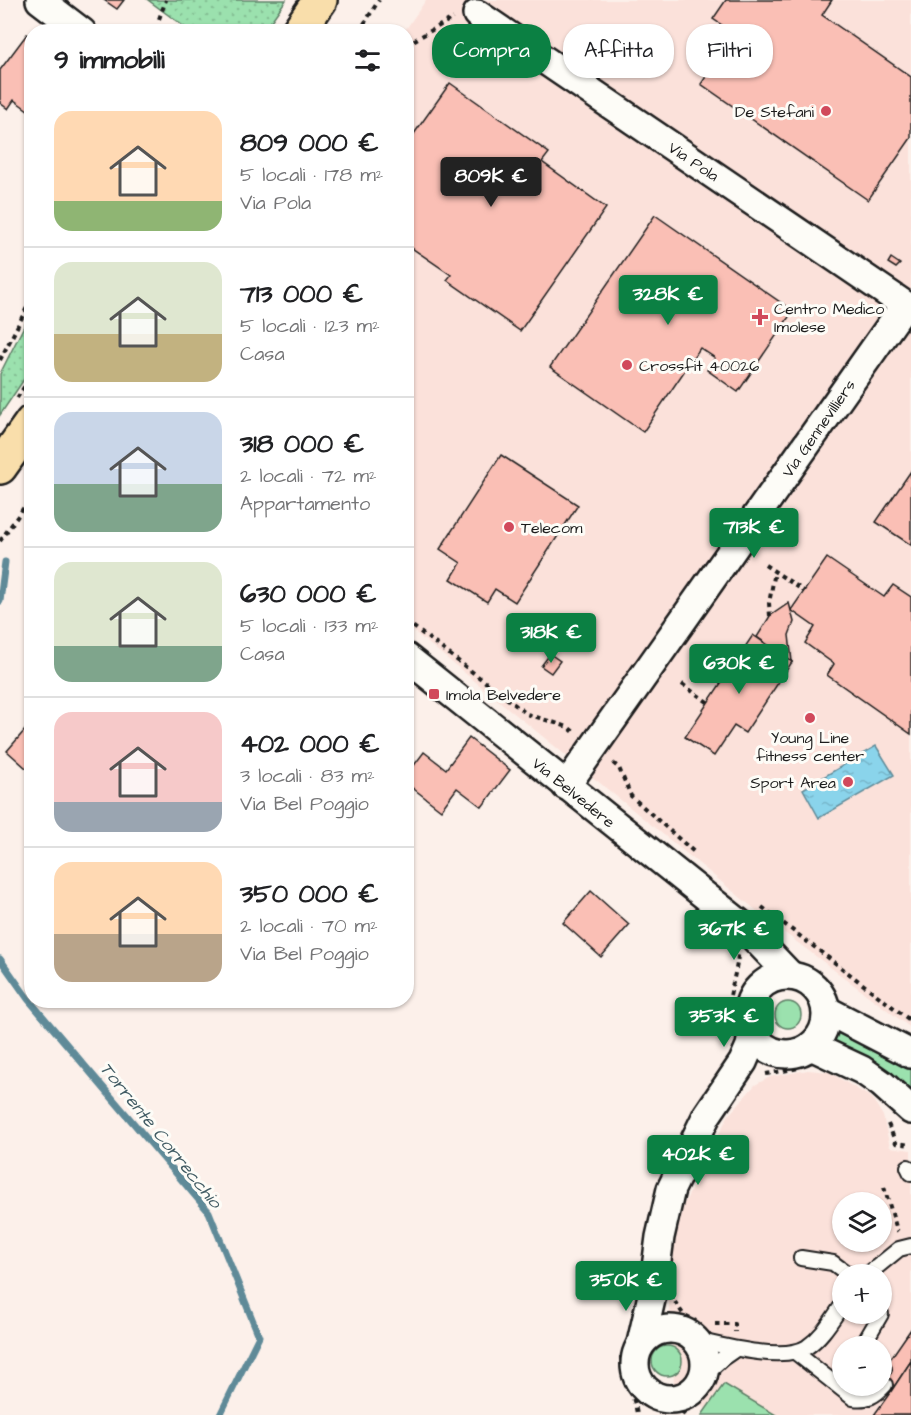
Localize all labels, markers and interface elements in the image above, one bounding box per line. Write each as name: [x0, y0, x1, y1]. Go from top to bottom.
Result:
chip: Compra: [432, 24, 551, 78]
chip: Affitta: [563, 24, 674, 78]
chip: Filtri: [686, 24, 773, 78]
text: 9 immobili: [54, 42, 165, 78]
icon: filters: [351, 44, 384, 77]
place label: De Stefani: [735, 101, 815, 123]
marker: De Stefani: [819, 104, 833, 118]
text: 809 000 €: [240, 125, 379, 161]
icon: home: [102, 135, 174, 207]
street label: Via Pola: [664, 137, 723, 187]
pin: 809K €: [442, 157, 540, 208]
text: 5 locali · 178 m²: [240, 161, 383, 189]
text: 809K €: [455, 162, 528, 190]
text: Via Pola: [240, 189, 311, 217]
pin: 328K €: [619, 275, 717, 326]
text: 713 000 €: [240, 276, 363, 312]
text: 328K €: [633, 280, 703, 308]
icon: home: [102, 286, 174, 358]
place label: Centro Medico Imolese: [774, 298, 884, 338]
marker: Centro Medico Imolese: [751, 308, 769, 326]
text: 5 locali · 123 m²: [240, 312, 380, 340]
text: Casa: [240, 340, 285, 368]
place label: Crossfit 40026: [639, 355, 759, 377]
marker: Crossfit 40026: [620, 358, 634, 372]
street label: Via Gennevilliers: [777, 375, 861, 482]
text: 318 000 €: [240, 426, 364, 462]
icon: home: [102, 436, 174, 508]
text: 2 locali · 72 m²: [240, 462, 377, 490]
text: Appartamento: [240, 490, 370, 518]
pin: 713K €: [705, 508, 803, 559]
text: 713K €: [723, 513, 785, 541]
place label: Telecom: [521, 517, 583, 539]
marker: Telecom: [502, 520, 516, 534]
text: 630 000 €: [240, 576, 377, 612]
icon: home: [102, 586, 174, 658]
text: 5 locali · 133 m²: [240, 612, 378, 640]
pin: 318K €: [502, 613, 600, 664]
text: 318K €: [520, 618, 582, 646]
text: Casa: [240, 640, 285, 668]
pin: 630K €: [690, 644, 788, 695]
text: 630K €: [703, 649, 775, 677]
place label: Imola Belvedere: [446, 684, 561, 706]
marker: Imola Belvedere: [427, 687, 441, 701]
marker: Young Line fitness center: [803, 711, 817, 725]
text: 402 000 €: [240, 726, 380, 762]
place label: Young Line fitness center: [756, 727, 864, 767]
icon: home: [102, 736, 174, 808]
street label: Via Belvedere: [527, 752, 620, 833]
text: 3 locali · 83 m²: [240, 762, 375, 790]
place label: Sport Area: [750, 772, 836, 794]
marker: Sport Area: [841, 775, 855, 789]
text: Via Bel Poggio: [240, 790, 369, 818]
text: 350 000 €: [240, 876, 379, 912]
icon: home: [102, 886, 174, 958]
pin: 367K €: [685, 910, 783, 961]
text: 2 locali · 70 m²: [240, 912, 378, 940]
text: 367K €: [698, 915, 770, 943]
text: Via Bel Poggio: [240, 940, 369, 968]
pin: 353K €: [675, 997, 773, 1048]
text: 353K €: [689, 1002, 759, 1030]
water label: Torrente Correcchio: [94, 1057, 229, 1215]
pin: 402K €: [649, 1135, 747, 1186]
text: 402K €: [661, 1140, 735, 1168]
map controls: [832, 1192, 892, 1396]
button: layers: [832, 1192, 892, 1252]
pin: 350K €: [577, 1261, 675, 1312]
button: +: [832, 1264, 892, 1324]
text: 350K €: [590, 1266, 662, 1294]
button: −: [832, 1336, 892, 1396]

